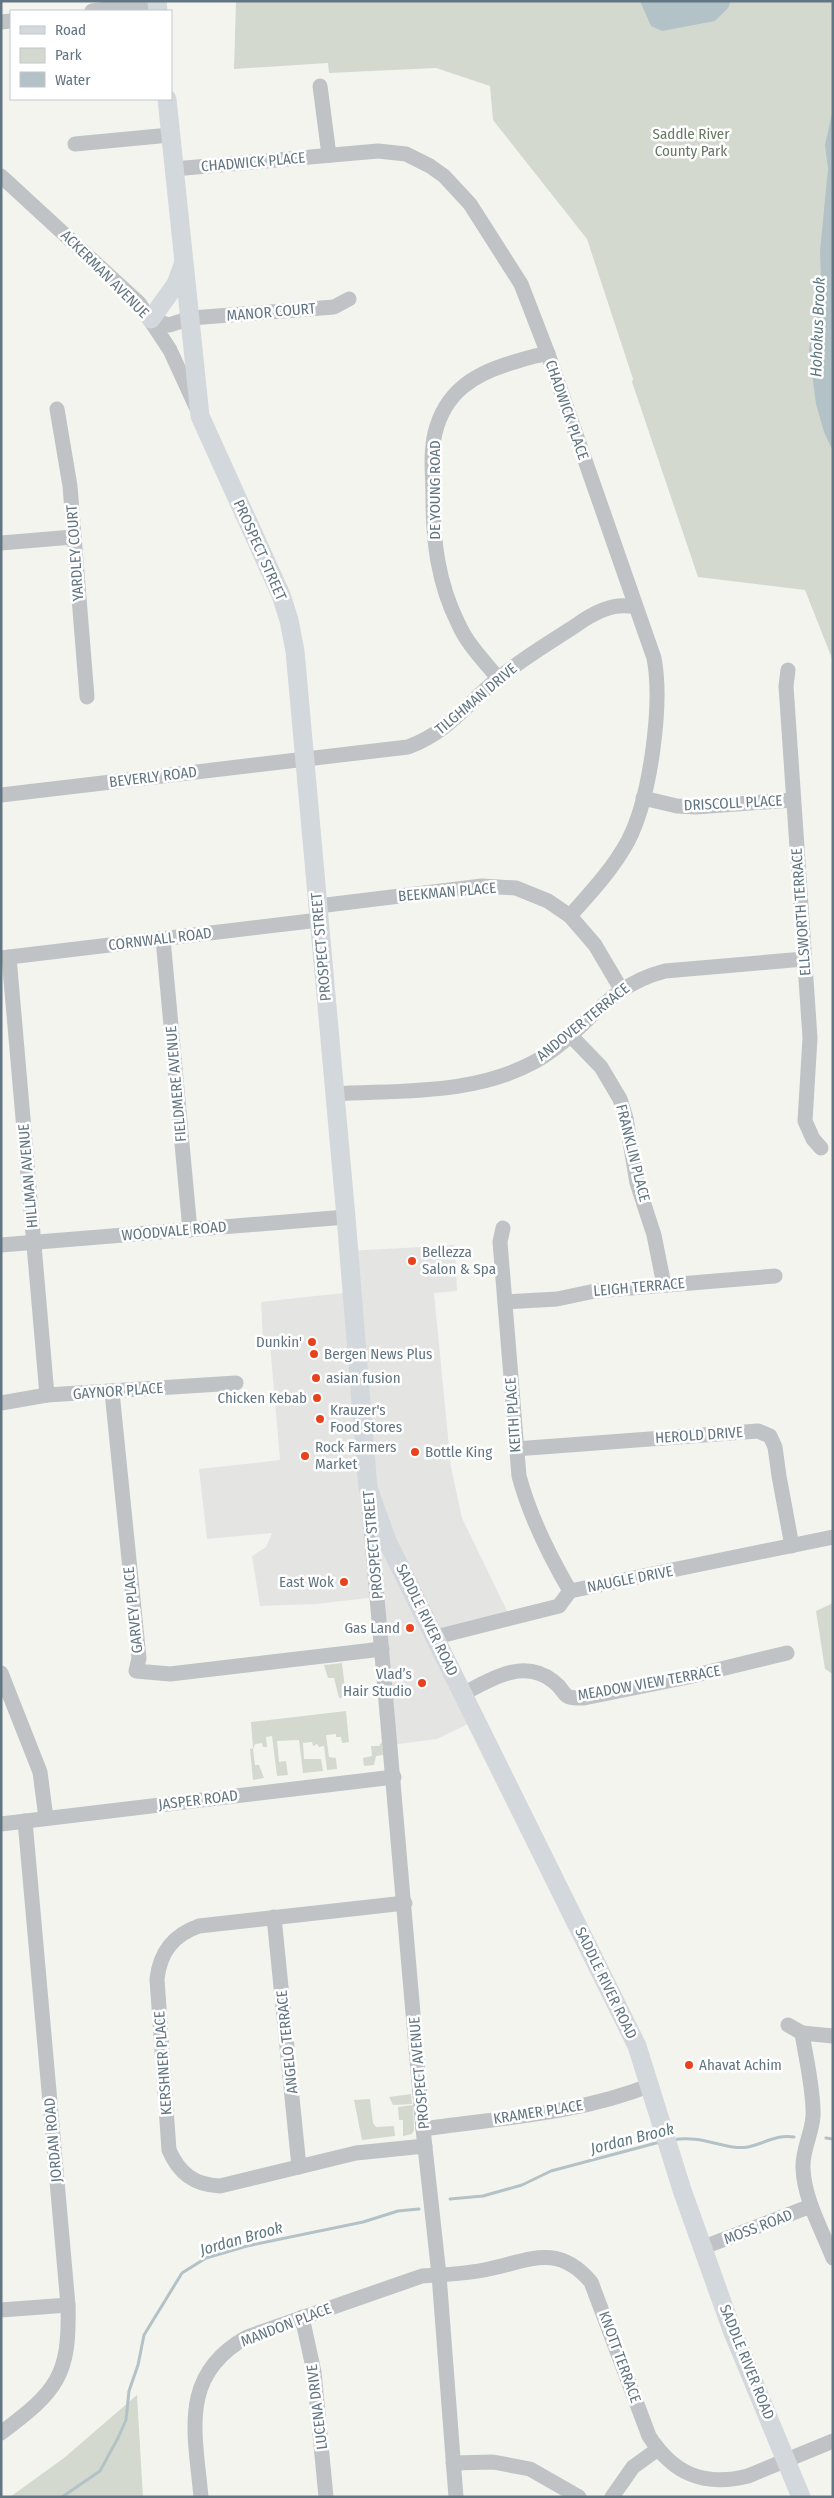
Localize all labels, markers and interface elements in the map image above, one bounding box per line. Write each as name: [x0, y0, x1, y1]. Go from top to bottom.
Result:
legend: [10, 10, 172, 100]
text: Road: [55, 21, 86, 39]
text: Park: [55, 46, 82, 64]
text: Water: [55, 71, 91, 89]
park label: Saddle River County Park: [653, 125, 730, 160]
street label: CHADWICK PLACE: [200, 148, 306, 176]
street label: ACKERMAN AVENUE: [57, 226, 153, 322]
water label: Hohokus Brook: [806, 277, 829, 377]
street label: MANOR COURT: [226, 299, 316, 325]
street label: CHADWICK PLACE: [541, 358, 593, 462]
street label: DE YOUNG ROAD: [426, 440, 444, 540]
street label: PROSPECT STREET: [230, 497, 290, 603]
street label: YARDLEY COURT: [63, 504, 87, 602]
street label: TILGHMAN DRIVE: [431, 660, 521, 738]
street label: BEVERLY ROAD: [108, 763, 198, 791]
street label: DRISCOLL PLACE: [683, 791, 783, 815]
street label: ELLSWORTH TERRACE: [788, 847, 814, 977]
street label: BEEKMAN PLACE: [397, 879, 497, 905]
street label: PROSPECT STREET: [307, 892, 335, 1002]
street label: CORNWALL ROAD: [107, 924, 213, 954]
street label: ANDOVER TERRACE: [533, 979, 633, 1065]
street label: FIELDMERE AVENUE: [162, 1025, 190, 1143]
street label: FRANKLIN PLACE: [612, 1102, 654, 1204]
street label: HILLMAN AVENUE: [14, 1123, 42, 1229]
street label: WOODVALE ROAD: [121, 1217, 227, 1245]
place label: Bellezza Salon & Spa: [422, 1243, 496, 1278]
marker: Bellezza Salon & Spa: [406, 1255, 418, 1267]
street label: LEIGH TERRACE: [593, 1274, 685, 1300]
place label: Dunkin': [256, 1333, 302, 1351]
marker: Dunkin': [306, 1336, 318, 1348]
place label: Bergen News Plus: [324, 1345, 432, 1363]
marker: Bergen News Plus: [308, 1348, 320, 1360]
place label: asian fusion: [326, 1369, 401, 1387]
marker: asian fusion: [310, 1372, 322, 1384]
street label: KEITH PLACE: [501, 1377, 525, 1453]
street label: GAYNOR PLACE: [72, 1379, 164, 1403]
place label: Chicken Kebab: [217, 1389, 307, 1407]
marker: Chicken Kebab: [311, 1392, 323, 1404]
place label: Krauzer's Food Stores: [330, 1401, 402, 1436]
marker: Krauzer's Food Stores: [314, 1413, 326, 1425]
street label: HEROLD DRIVE: [654, 1423, 744, 1447]
place label: Rock Farmers Market: [315, 1438, 396, 1473]
place label: Bottle King: [425, 1443, 492, 1461]
marker: Bottle King: [409, 1446, 421, 1458]
marker: Rock Farmers Market: [299, 1450, 311, 1462]
street label: PROSPECT STREET: [359, 1490, 387, 1600]
street label: SADDLE RIVER ROAD: [392, 1561, 462, 1679]
street label: NAUGLE DRIVE: [586, 1562, 674, 1596]
street label: GARVEY PLACE: [120, 1566, 146, 1654]
place label: East Wok: [279, 1573, 334, 1591]
marker: East Wok: [338, 1576, 350, 1588]
place label: Gas Land: [344, 1619, 400, 1637]
marker: Gas Land: [404, 1622, 416, 1634]
street label: MEADOW VIEW TERRACE: [576, 1662, 722, 1704]
place label: Vlad’s Hair Studio: [343, 1665, 412, 1700]
marker: Vlad’s Hair Studio: [416, 1677, 428, 1689]
street label: JASPER ROAD: [157, 1786, 239, 1814]
street label: SADDLE RIVER ROAD: [571, 1924, 641, 2042]
street label: ANGELO TERRACE: [273, 1989, 301, 2095]
street label: KERSHNER PLACE: [150, 2010, 176, 2116]
street label: PROSPECT AVENUE: [405, 2016, 433, 2130]
place label: Ahavat Achim: [699, 2056, 782, 2074]
marker: Ahavat Achim: [683, 2059, 695, 2071]
street label: KRAMER PLACE: [492, 2096, 584, 2128]
street label: JORDAN ROAD: [40, 2097, 66, 2183]
water label: Jordan Brook: [587, 2119, 676, 2158]
street label: MOSS ROAD: [721, 2206, 795, 2248]
water label: Jordan Brook: [197, 2218, 285, 2260]
street label: MANDON PLACE: [238, 2300, 334, 2350]
street label: SADDLE RIVER ROAD: [716, 2302, 778, 2422]
street label: KNOTT TERRACE: [595, 2309, 645, 2405]
street label: LUCENA DRIVE: [303, 2363, 331, 2451]

